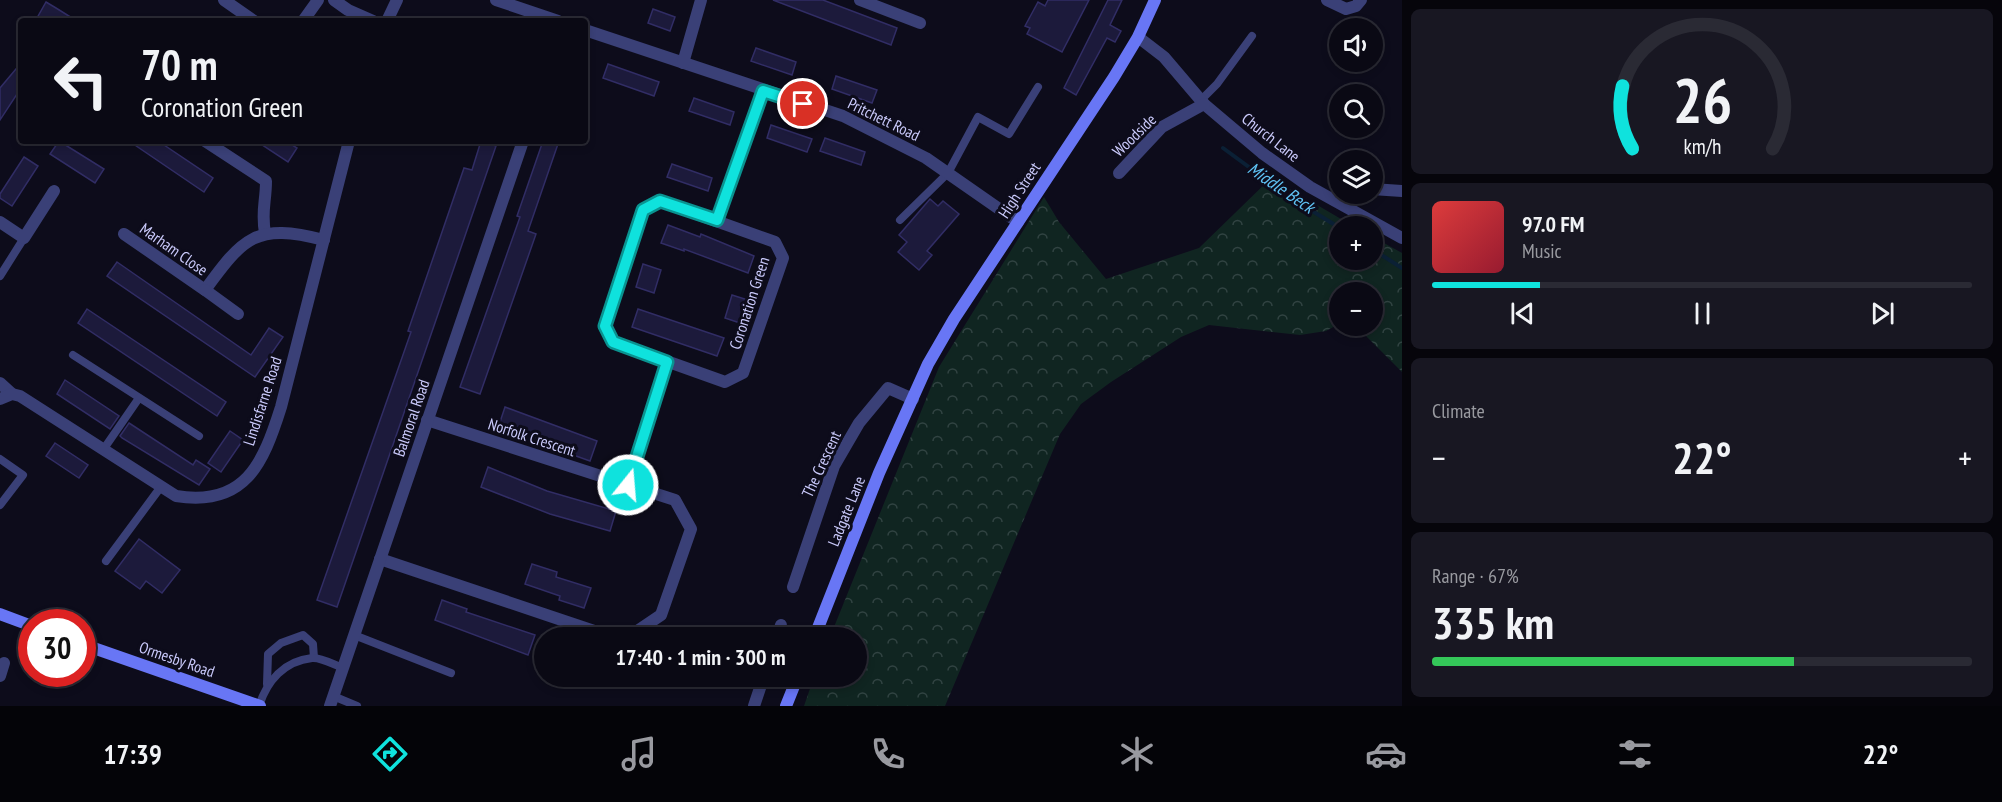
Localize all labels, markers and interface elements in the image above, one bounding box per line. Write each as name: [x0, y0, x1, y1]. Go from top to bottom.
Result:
map controls: [1329, 18, 1383, 336]
button: sound: [1329, 18, 1383, 72]
text: 70 m: [141, 37, 218, 92]
icon: left: [42, 42, 120, 120]
text: 26: [1672, 59, 1732, 140]
pin: [777, 78, 828, 129]
button: search: [1329, 84, 1383, 138]
icon: arrive: [786, 87, 819, 120]
text: Coronation Green: [141, 90, 303, 124]
street label: Pritchett Road: [845, 93, 923, 145]
street label: Church Lane: [1238, 108, 1304, 166]
street label: Woodside: [1108, 109, 1160, 161]
text: km/h: [1683, 132, 1721, 160]
button: layers: [1329, 150, 1383, 204]
water label: Middle Beck: [1244, 157, 1321, 219]
street label: High Street: [994, 158, 1045, 222]
text: 97.0 FM: [1522, 210, 1584, 238]
button: +: [1329, 216, 1383, 270]
street label: Marham Close: [136, 218, 212, 280]
text: Music: [1522, 238, 1562, 264]
street label: Coronation Green: [725, 254, 773, 352]
button: −: [1329, 282, 1383, 336]
icon: previous: [1506, 297, 1539, 330]
icon: pause: [1686, 297, 1719, 330]
icon: next: [1866, 297, 1899, 330]
street label: Lindisfarne Road: [238, 354, 286, 448]
street label: Balmoral Road: [388, 377, 434, 459]
text: Climate: [1432, 398, 1485, 424]
street label: Norfolk Crescent: [486, 413, 579, 461]
street label: The Crescent: [797, 427, 845, 500]
text: 22°: [1672, 428, 1732, 486]
text: −: [1432, 436, 1446, 479]
text: +: [1958, 436, 1972, 479]
position arrow: [596, 453, 660, 517]
street label: Ladgate Lane: [823, 473, 869, 549]
text: Range · 67%: [1432, 563, 1519, 589]
text: 335 km: [1432, 593, 1554, 651]
speed limit sign: 30: [18, 609, 96, 687]
street label: Ormesby Road: [137, 637, 217, 681]
text: 17:40 · 1 min · 300 m: [615, 643, 786, 671]
icon: directions: [369, 733, 411, 775]
icon: music: [618, 733, 660, 775]
icon: phone: [867, 733, 909, 775]
icon: climate: [1116, 733, 1158, 775]
icon: car: [1365, 733, 1407, 775]
icon: filters: [1614, 733, 1656, 775]
text: 17:39: [103, 737, 162, 771]
text: 22°: [1863, 737, 1898, 771]

